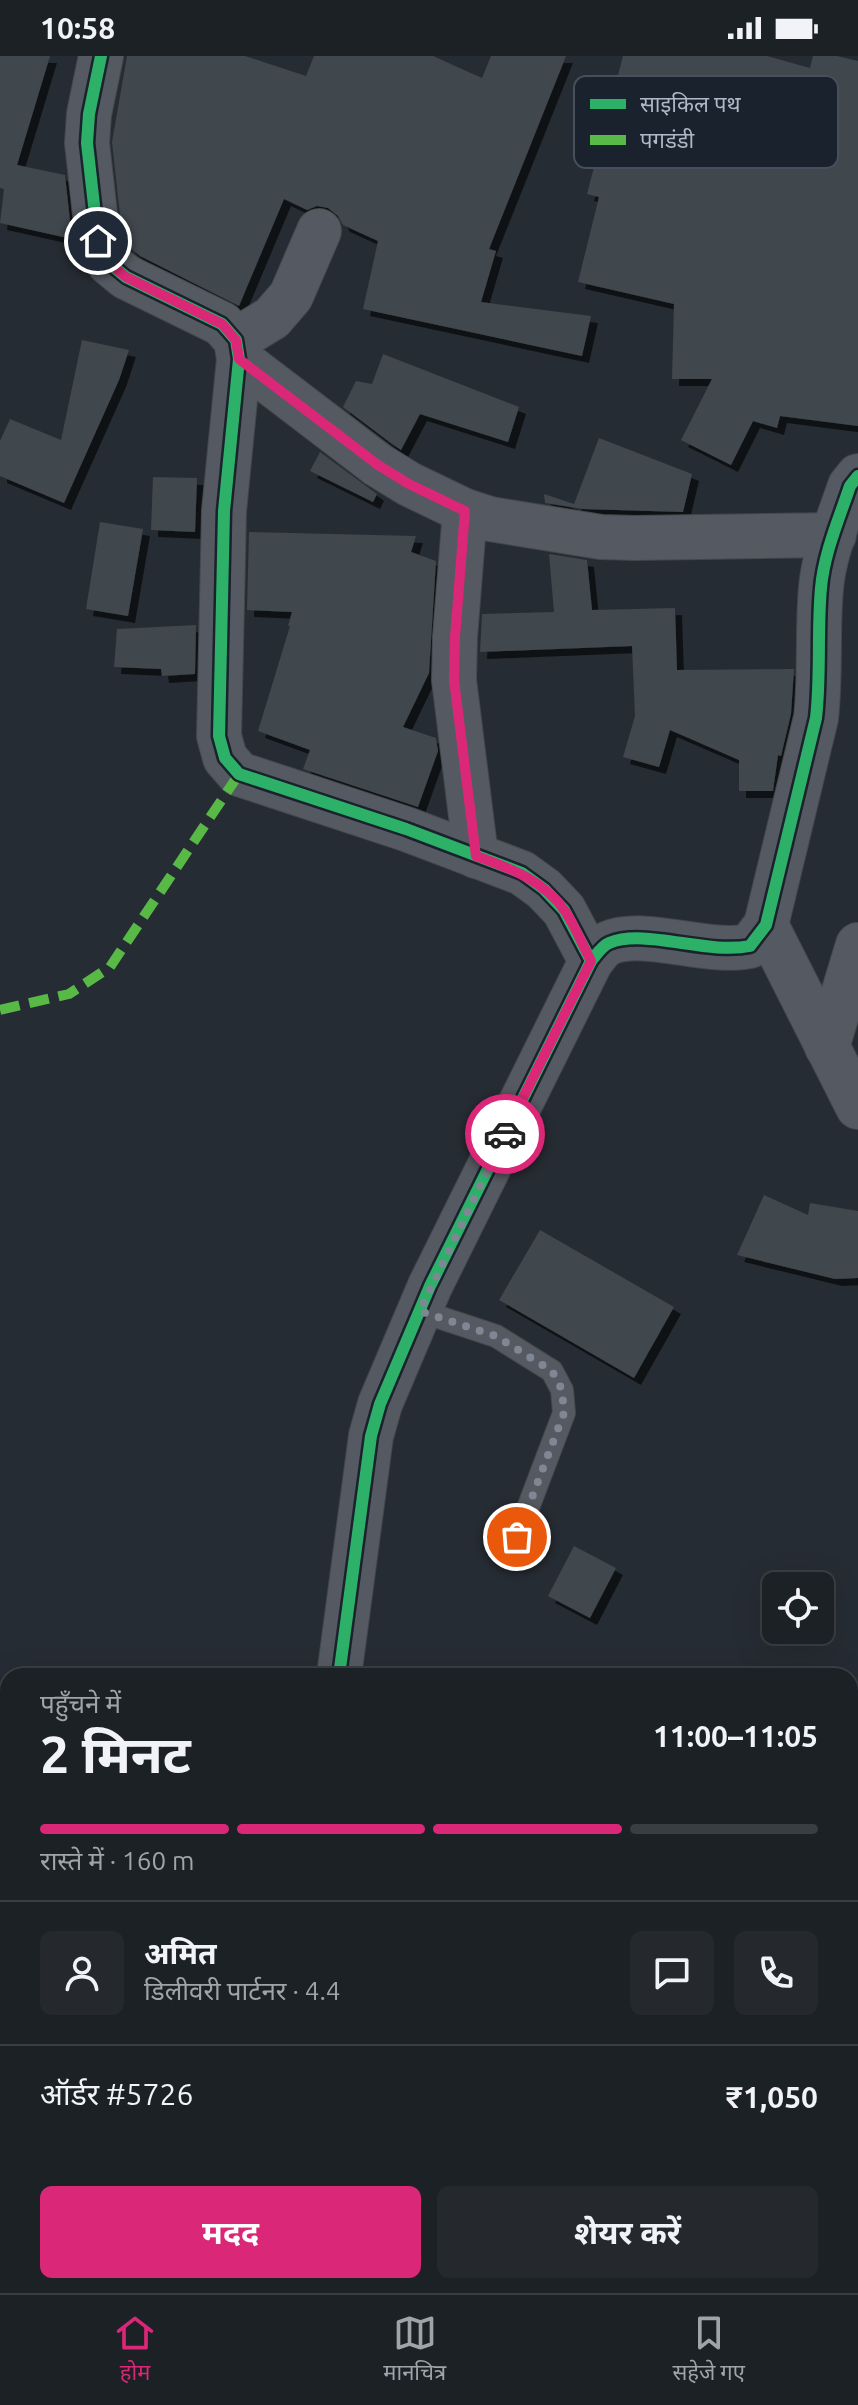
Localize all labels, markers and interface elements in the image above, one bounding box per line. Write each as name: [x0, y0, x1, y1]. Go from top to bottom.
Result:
text: 10:58: [40, 11, 115, 45]
legend: [574, 76, 838, 168]
text: साइकिल पथ: [640, 91, 741, 116]
text: पगडंडी: [640, 127, 694, 152]
pin: [64, 207, 132, 275]
icon: home: [76, 219, 120, 263]
courier: [465, 1094, 545, 1174]
icon: car: [483, 1112, 527, 1156]
pin: [483, 1503, 551, 1571]
icon: bag: [495, 1515, 539, 1559]
map controls: [762, 1572, 834, 1644]
button: locate: [762, 1572, 834, 1644]
text: पहुँचने में: [40, 1689, 121, 1718]
text: 11:00–11:05: [653, 1719, 818, 1753]
text: 2 मिनट: [40, 1725, 191, 1783]
text: रास्ते में · 160 m: [40, 1846, 195, 1875]
button: person: [40, 1931, 124, 2015]
button: chat: [630, 1931, 714, 2015]
button: phone: [734, 1931, 818, 2015]
text: अमित: [144, 1936, 217, 1970]
text: डिलीवरी पार्टनर · 4.4: [144, 1976, 340, 2005]
text: ऑर्डर #5726: [40, 2077, 193, 2111]
text: ₹1,050: [726, 2080, 818, 2114]
button: मदद: [40, 2186, 421, 2278]
button: शेयर करें: [437, 2186, 818, 2278]
tab: होम: [113, 2311, 157, 2389]
tab: मानचित्र: [383, 2311, 446, 2389]
tab: सहेजे गए: [672, 2311, 745, 2389]

